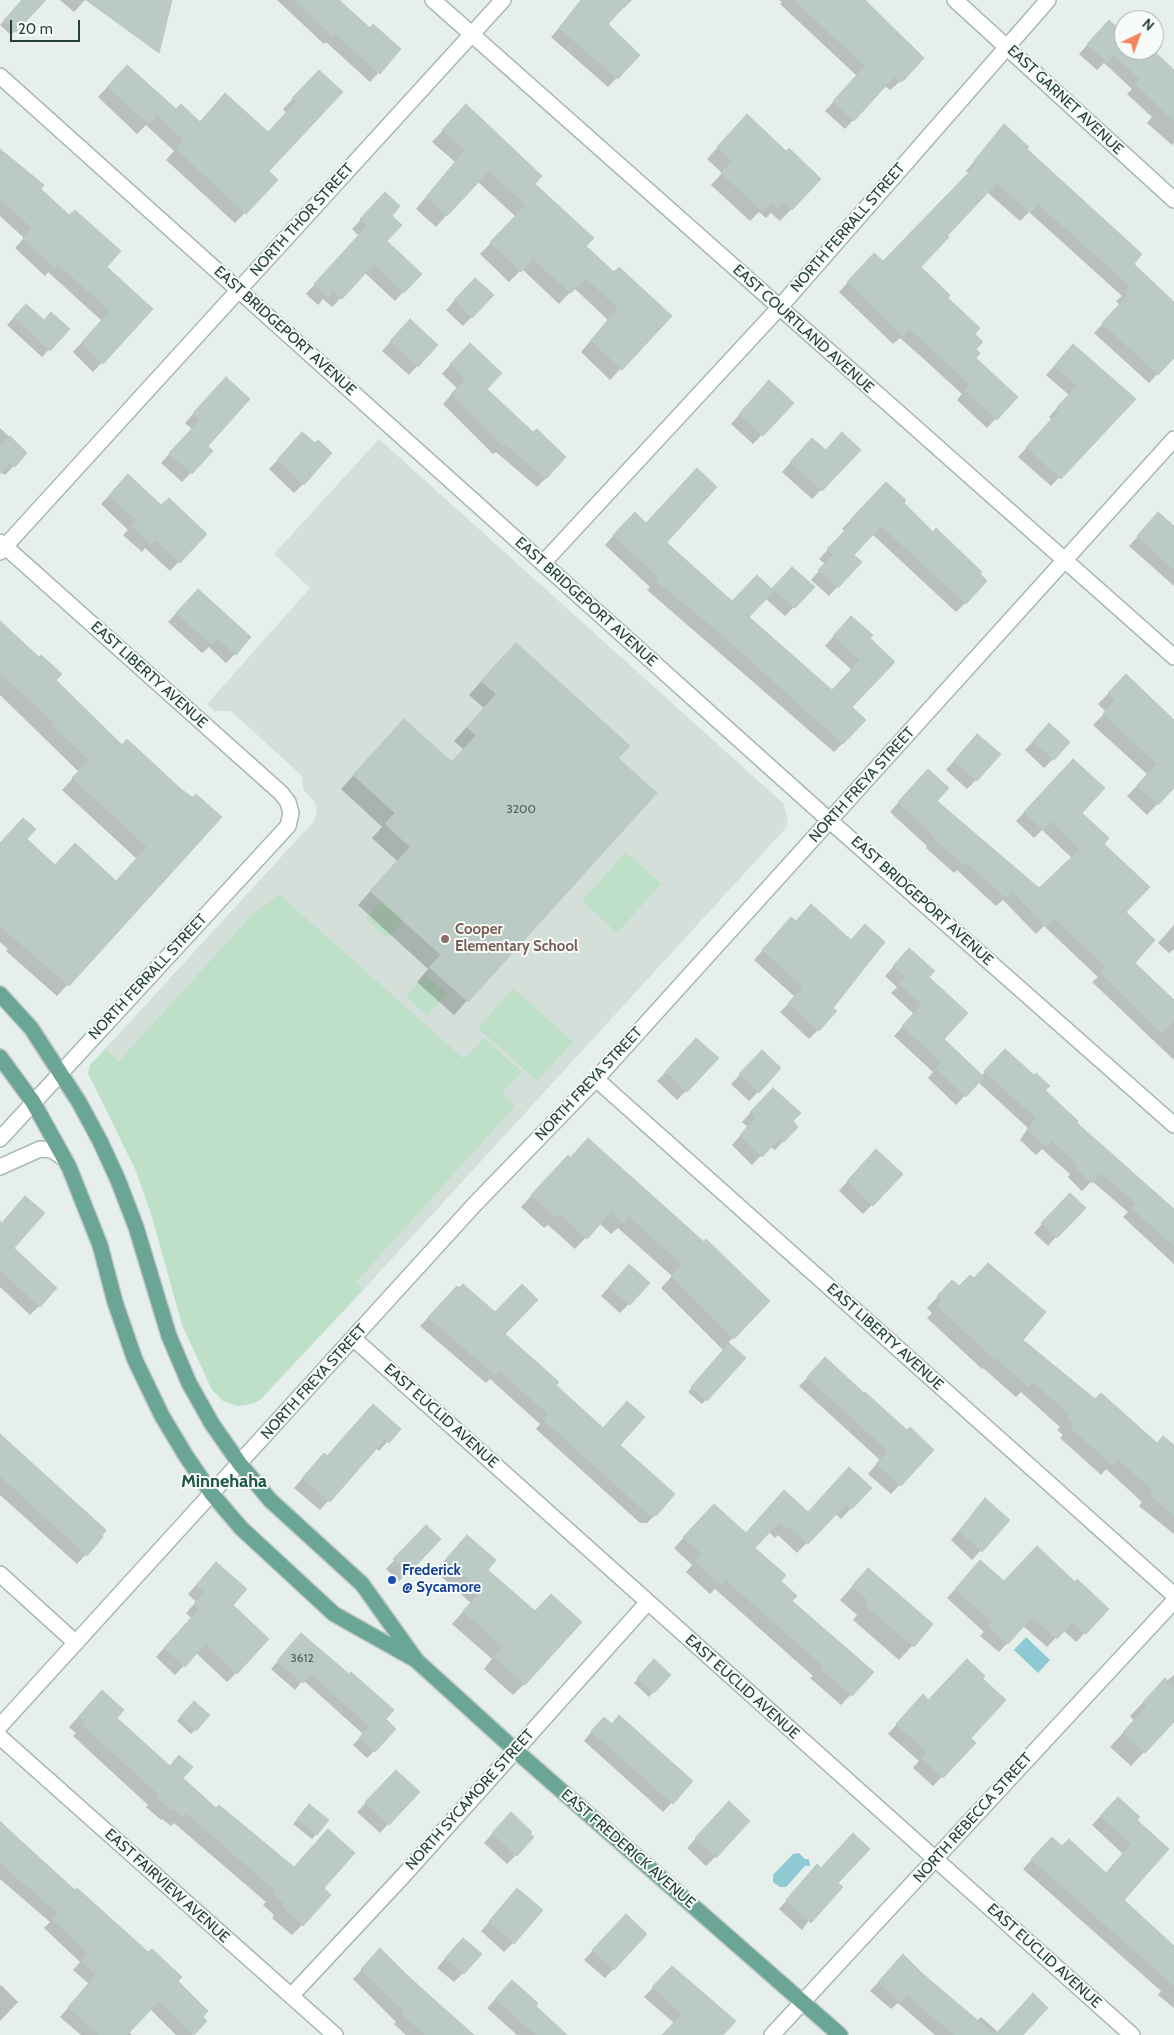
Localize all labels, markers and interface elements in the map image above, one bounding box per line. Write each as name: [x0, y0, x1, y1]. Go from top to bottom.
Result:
scale bar: [12, 10, 82, 42]
north arrow: [1114, 10, 1164, 60]
text: N: [1139, 15, 1158, 35]
text: 20 m: [18, 20, 53, 38]
street label: EAST GARNET AVENUE: [1003, 42, 1127, 158]
street label: NORTH THOR STREET: [247, 160, 357, 280]
street label: NORTH FERRALL STREET: [787, 160, 909, 296]
street label: EAST COURTLAND AVENUE: [729, 261, 877, 397]
street label: EAST BRIDGEPORT AVENUE: [210, 262, 360, 400]
street label: EAST BRIDGEPORT AVENUE: [511, 533, 661, 671]
street label: EAST LIBERTY AVENUE: [87, 618, 211, 732]
street label: NORTH FREYA STREET: [806, 724, 918, 846]
house number: 3200: [506, 802, 536, 816]
street label: EAST BRIDGEPORT AVENUE: [847, 832, 997, 970]
street label: NORTH FERRALL STREET: [85, 910, 211, 1044]
place label: Cooper Elementary School: [455, 921, 578, 956]
marker: Cooper Elementary School: [439, 933, 451, 945]
street label: NORTH FREYA STREET: [532, 1023, 646, 1145]
street label: EAST LIBERTY AVENUE: [823, 1280, 947, 1394]
street label: NORTH FREYA STREET: [258, 1321, 370, 1443]
street label: EAST EUCLID AVENUE: [380, 1360, 502, 1472]
district label: Minnehaha: [181, 1471, 267, 1493]
place label: Frederick @ Sycamore: [402, 1562, 481, 1597]
marker: Frederick @ Sycamore: [386, 1574, 398, 1586]
street label: EAST EUCLID AVENUE: [681, 1631, 803, 1743]
house number: 3612: [290, 1651, 314, 1665]
street label: NORTH SYCAMORE STREET: [402, 1726, 538, 1874]
street label: NORTH REBECCA STREET: [910, 1749, 1036, 1887]
street label: EAST FREDERICK AVENUE: [557, 1786, 699, 1912]
street label: EAST FAIRVIEW AVENUE: [101, 1825, 233, 1947]
street label: EAST EUCLID AVENUE: [983, 1900, 1105, 2012]

